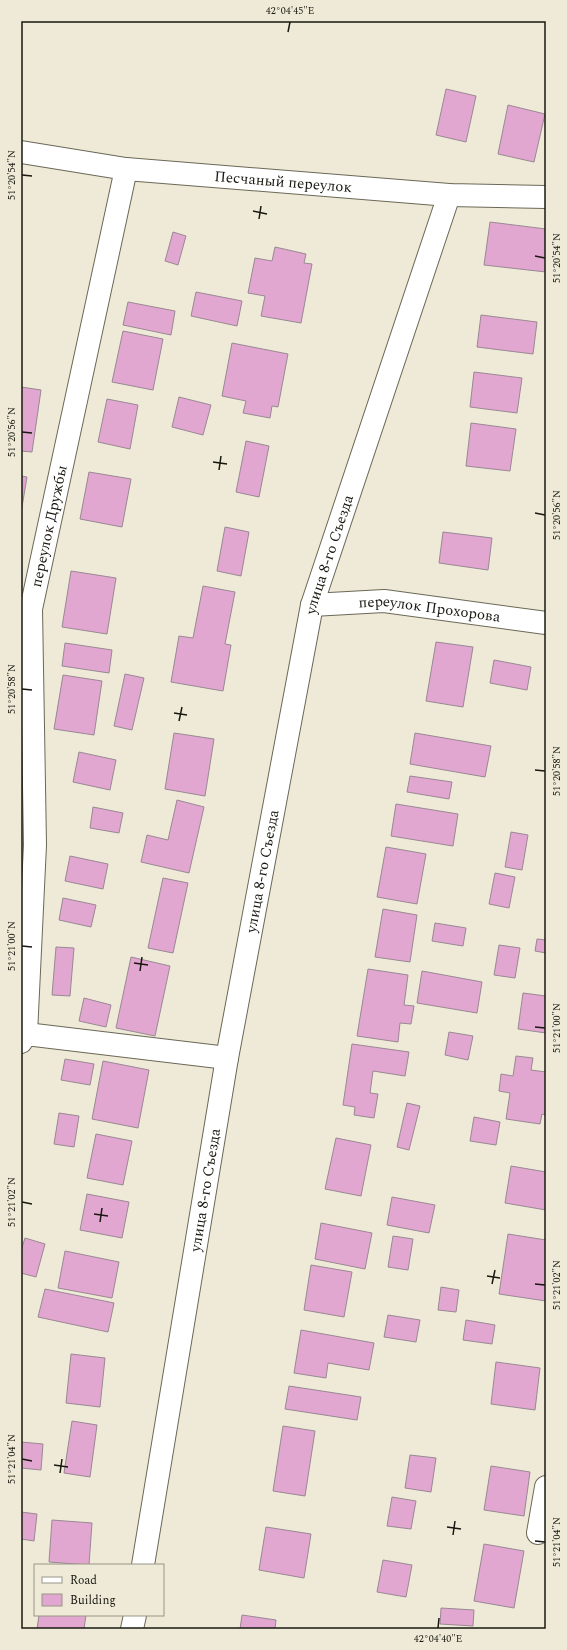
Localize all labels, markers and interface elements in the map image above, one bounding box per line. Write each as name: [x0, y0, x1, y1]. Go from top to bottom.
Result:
text: 42°04'45"E: [266, 3, 314, 19]
text: 51°20'54"N: [4, 150, 20, 200]
street label: Песчаный переулок: [213, 165, 353, 199]
text: 51°20'54"N: [549, 233, 565, 283]
text: 51°20'56"N: [4, 407, 20, 457]
street label: переулок Дружбы: [25, 463, 74, 590]
text: 51°20'56"N: [549, 490, 565, 540]
street label: улица 8-го Съезда: [299, 491, 360, 617]
street label: переулок Прохорова: [358, 590, 502, 629]
text: 51°20'58"N: [4, 664, 20, 714]
text: 51°20'58"N: [549, 746, 565, 796]
street label: улица 8-го Съезда: [240, 807, 285, 936]
text: 51°21'00"N: [4, 921, 20, 971]
text: 51°21'00"N: [549, 1003, 565, 1053]
street label: улица 8-го Съезда: [184, 1126, 227, 1255]
text: 51°21'02"N: [4, 1177, 20, 1227]
text: 51°21'02"N: [549, 1260, 565, 1310]
text: 51°21'04"N: [4, 1434, 20, 1484]
text: 51°21'04"N: [549, 1517, 565, 1567]
legend: [34, 1564, 164, 1616]
text: Road: [70, 1571, 97, 1590]
text: Building: [70, 1591, 116, 1610]
text: 42°04'40"E: [414, 1631, 462, 1647]

